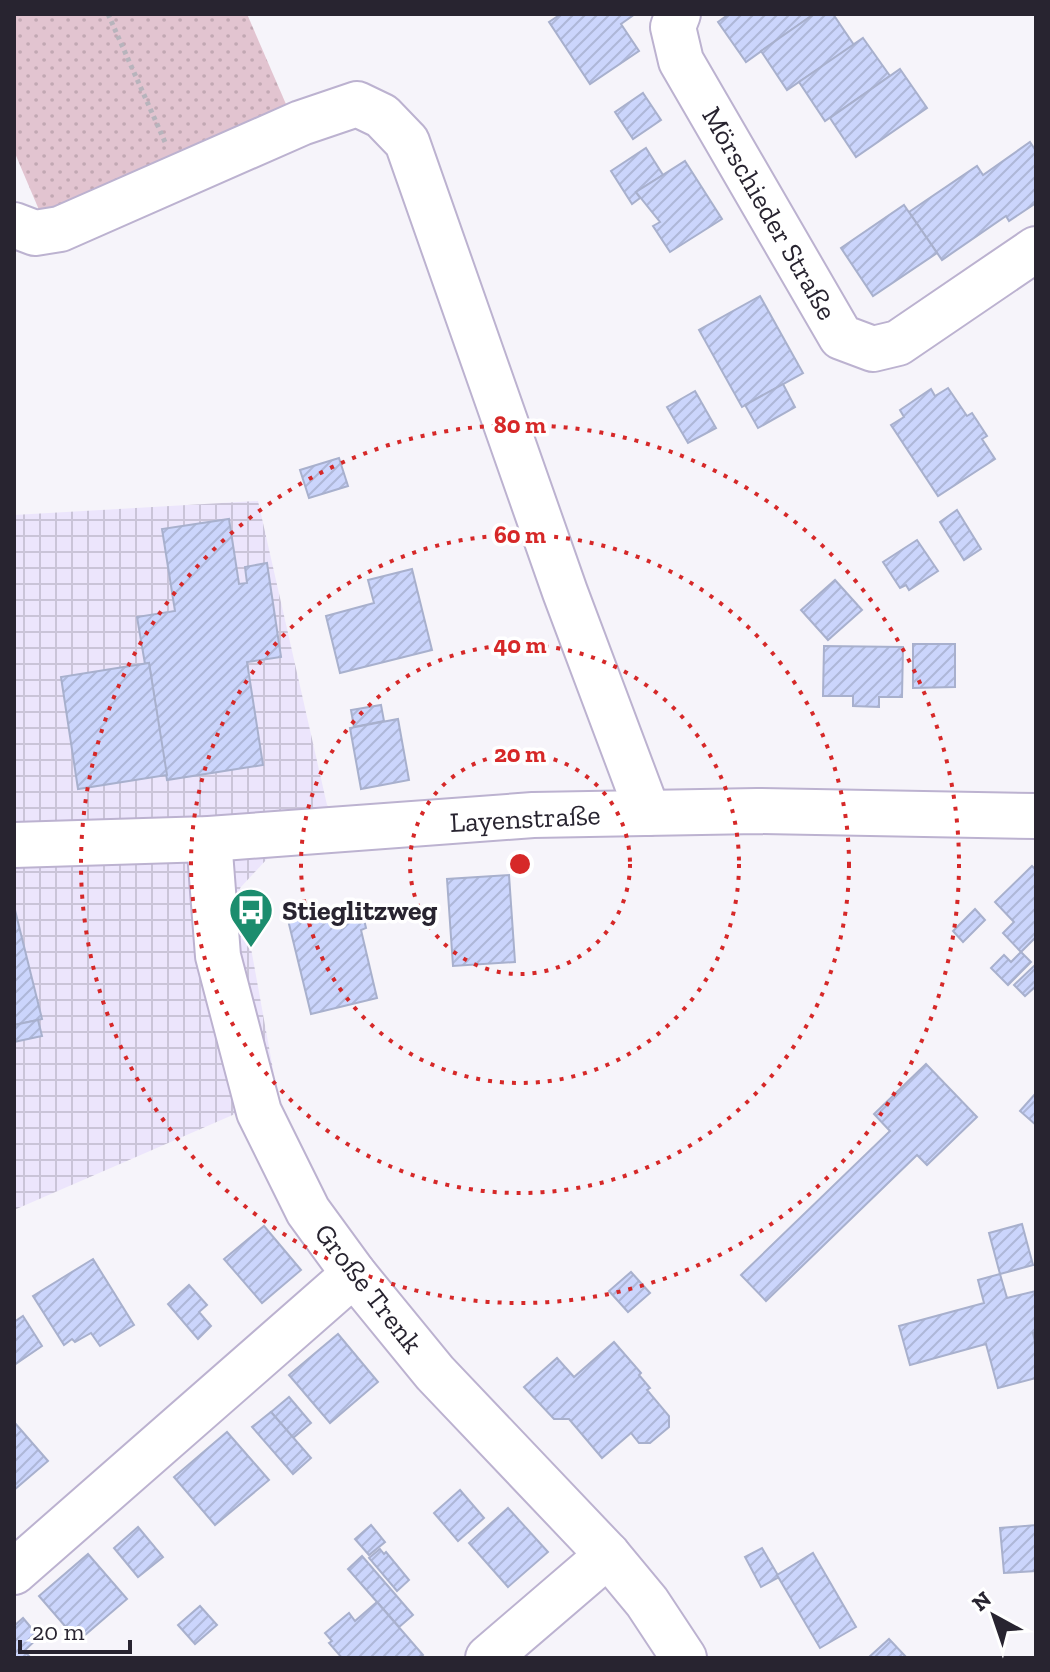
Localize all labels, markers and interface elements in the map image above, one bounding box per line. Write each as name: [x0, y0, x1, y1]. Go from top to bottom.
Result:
street label: Mörschieder Straße: [695, 101, 844, 326]
text: 80 m: [494, 410, 546, 439]
text: 60 m: [494, 520, 546, 549]
text: 40 m: [493, 630, 547, 659]
text: 20 m: [494, 739, 546, 768]
street label: Layenstraße: [449, 798, 601, 839]
centre of rings: [506, 850, 534, 878]
bus stop icon: Stieglitzweg: [227, 886, 275, 949]
place label: Stieglitzweg: [282, 894, 438, 927]
street label: Große Trenk: [308, 1217, 430, 1360]
north arrow: [954, 1576, 1034, 1656]
text: N: [966, 1585, 997, 1617]
scale bar: [20, 1604, 130, 1654]
text: 20 m: [32, 1617, 85, 1646]

